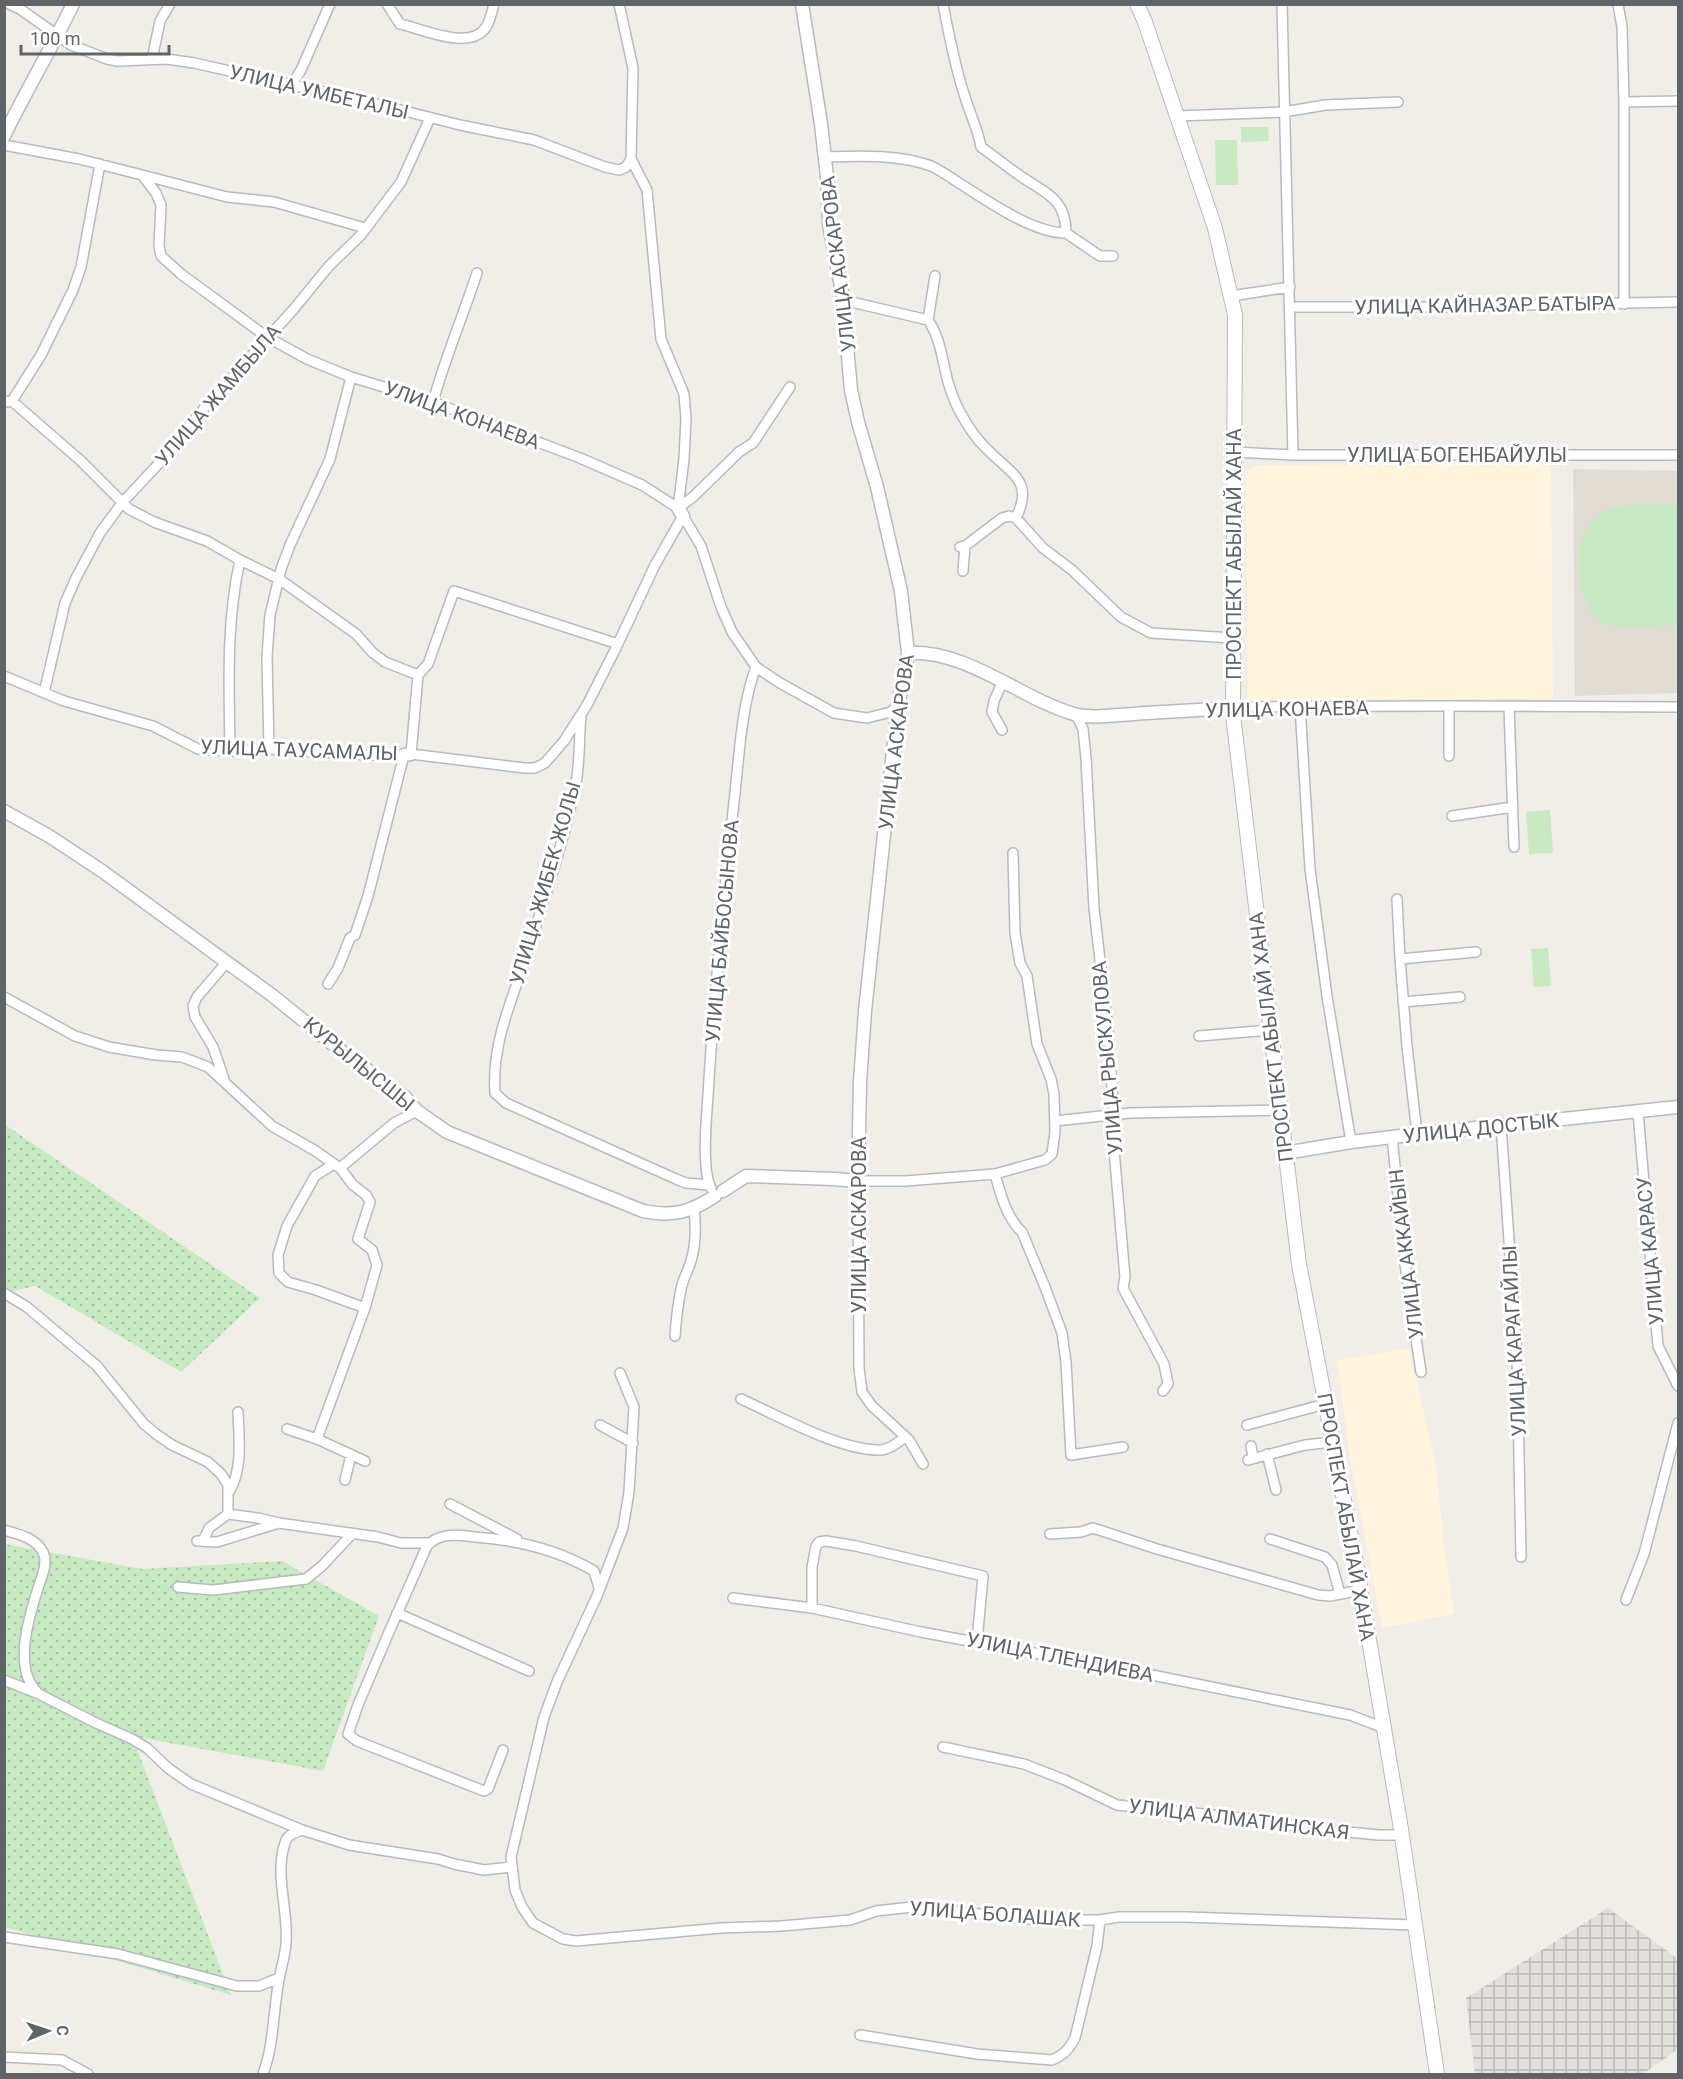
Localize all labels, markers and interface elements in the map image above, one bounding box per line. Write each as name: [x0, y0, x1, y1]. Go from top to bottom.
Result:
scale bar: [21, 18, 170, 56]
text: 100 m: [30, 28, 81, 49]
street label: УЛИЦА УМБЕТАЛЫ: [227, 60, 411, 124]
street label: УЛИЦА АСКАРОВА: [815, 175, 861, 353]
street label: УЛИЦА КАЙНАЗАР БАТЫРА: [1354, 291, 1616, 319]
street label: УЛИЦА ЖАМБЫЛА: [150, 319, 286, 471]
street label: УЛИЦА КОНАЕВА: [381, 376, 543, 454]
street label: ПРОСПЕКТ АБЫЛАЙ ХАНА: [1222, 428, 1246, 680]
street label: УЛИЦА БОГЕНБАЙУЛЫ: [1347, 443, 1567, 467]
street label: УЛИЦА АСКАРОВА: [873, 653, 919, 831]
street label: УЛИЦА КОНАЕВА: [1205, 696, 1369, 722]
street label: УЛИЦА ТАУСАМАЛЫ: [200, 735, 398, 765]
street label: УЛИЦА ЖИБЕК ЖОЛЫ: [504, 779, 586, 987]
street label: УЛИЦА БАЙБОСЫНОВА: [700, 819, 744, 1043]
street label: ПРОСПЕКТ АБЫЛАЙ ХАНА: [1244, 911, 1298, 1163]
street label: УЛИЦА РЫСКУЛОВА: [1087, 960, 1127, 1156]
street label: КУРЫЛЫСШЫ: [299, 1012, 419, 1116]
street label: УЛИЦА ДОСТЫК: [1402, 1108, 1560, 1148]
street label: УЛИЦА АСКАРОВА: [847, 1136, 871, 1314]
street label: УЛИЦА АККАЙЫН: [1384, 1168, 1428, 1340]
street label: УЛИЦА КАРАСУ: [1632, 1176, 1668, 1326]
street label: УЛИЦА КАРАГАЙЛЫ: [1497, 1245, 1531, 1437]
street label: ПРОСПЕКТ АБЫЛАЙ ХАНА: [1312, 1391, 1380, 1643]
street label: УЛИЦА ТЛЕНДИЕВА: [964, 1627, 1156, 1687]
street label: УЛИЦА АЛМАТИНСКАЯ: [1127, 1794, 1351, 1844]
street label: УЛИЦА БОЛАШАК: [909, 1896, 1082, 1932]
north arrow: [18, 2001, 78, 2061]
text: С: [53, 2025, 72, 2036]

